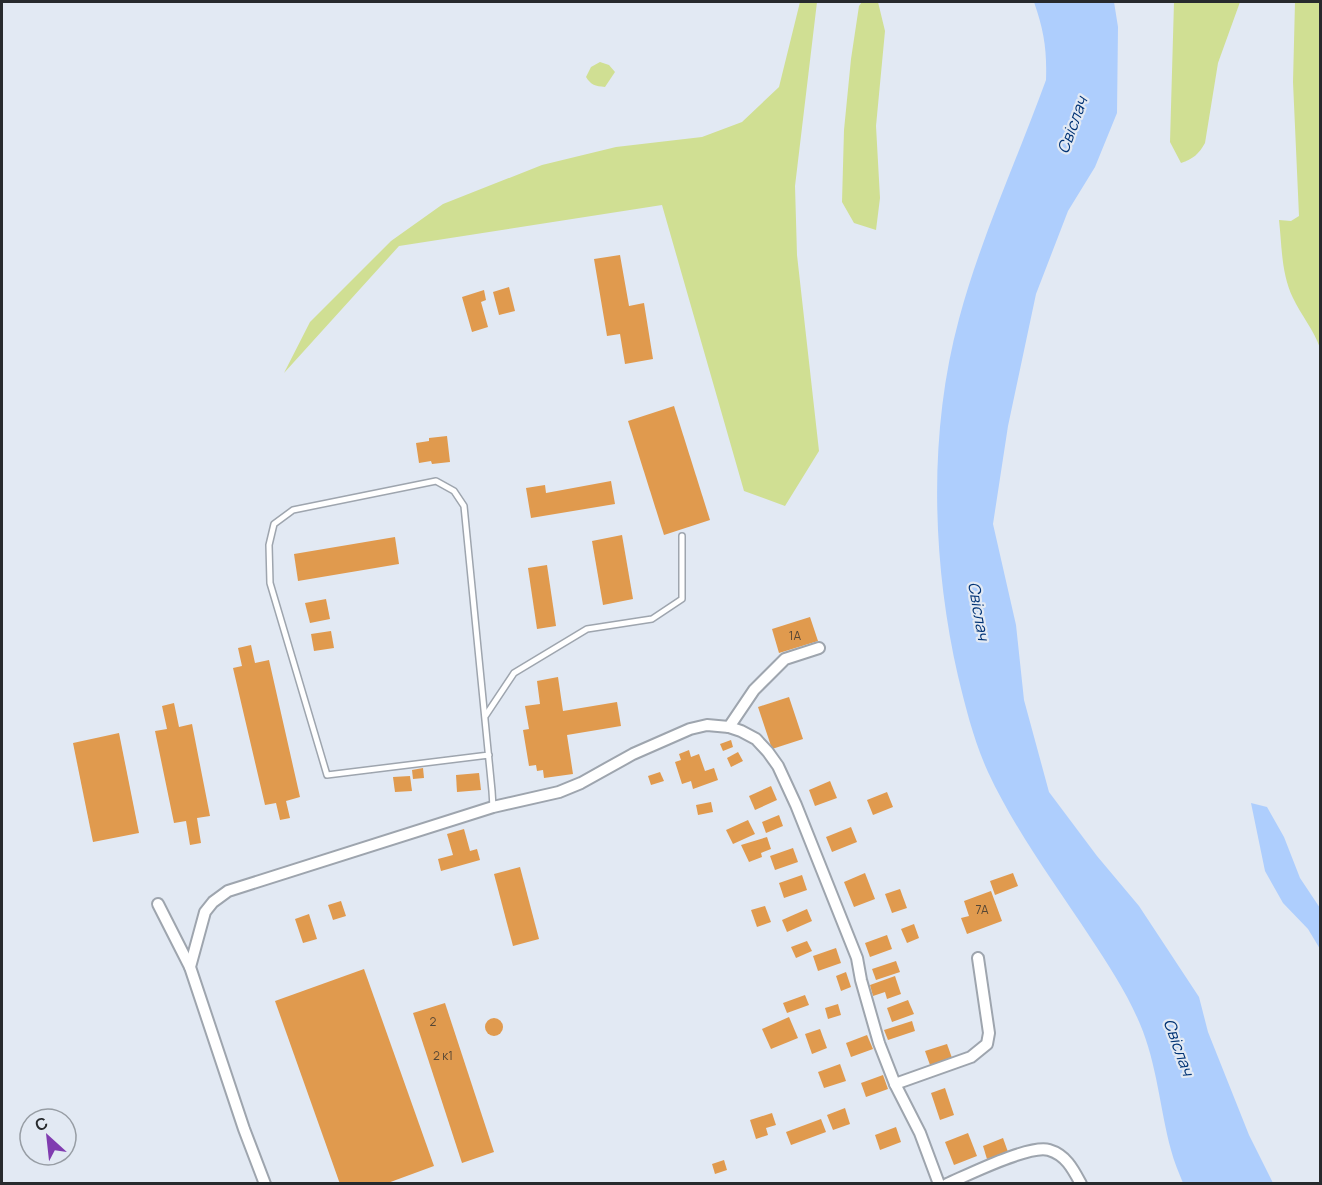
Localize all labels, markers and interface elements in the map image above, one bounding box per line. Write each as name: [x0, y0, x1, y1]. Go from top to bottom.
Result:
water label: Свіслач: [1052, 92, 1093, 157]
water label: Свіслач: [963, 580, 995, 643]
house number: 1А: [789, 627, 802, 644]
house number: 7А: [975, 901, 989, 918]
house number: 2: [430, 1013, 437, 1030]
water label: Свіслач: [1159, 1015, 1200, 1080]
house number: 2 к1: [433, 1047, 453, 1064]
north arrow: [18, 1107, 78, 1167]
text: С: [31, 1111, 52, 1136]

